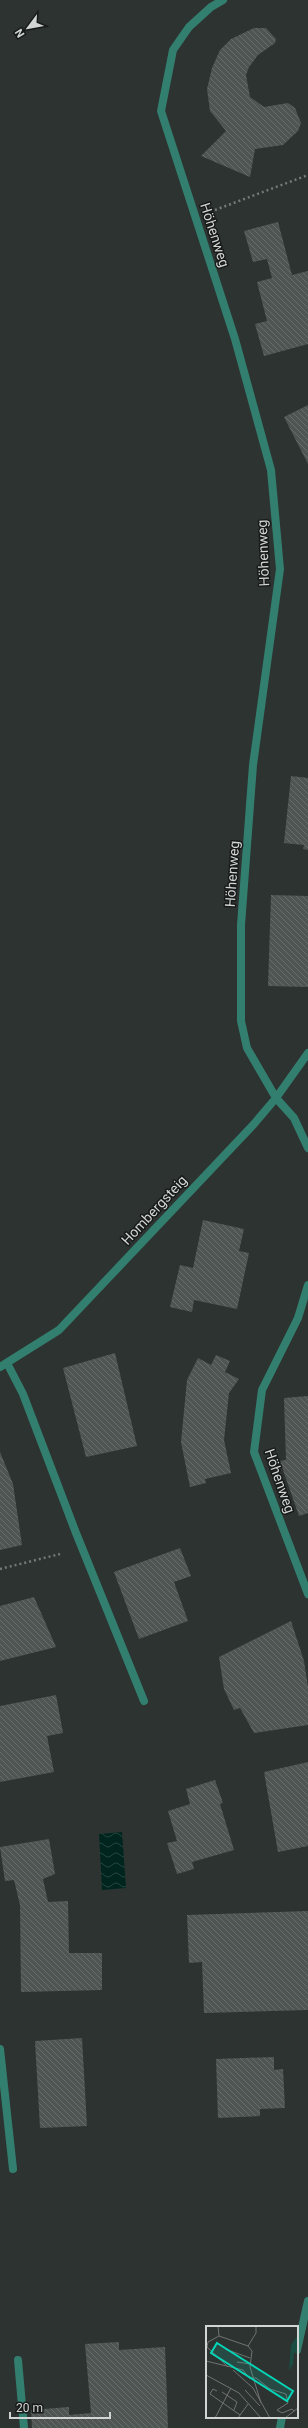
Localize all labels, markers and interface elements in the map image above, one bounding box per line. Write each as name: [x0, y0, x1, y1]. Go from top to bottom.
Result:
north arrow: [8, 8, 48, 48]
text: N: [12, 26, 28, 40]
street label: Höhenweg: [197, 201, 233, 269]
street label: Höhenweg: [254, 519, 272, 587]
street label: Höhenweg: [222, 840, 242, 908]
street label: Hombergsteig: [118, 1172, 190, 1248]
street label: Höhenweg: [262, 1447, 298, 1515]
inset map: [206, 2326, 298, 2418]
scale bar: [10, 2394, 110, 2420]
text: 20 m: [16, 2401, 43, 2415]

